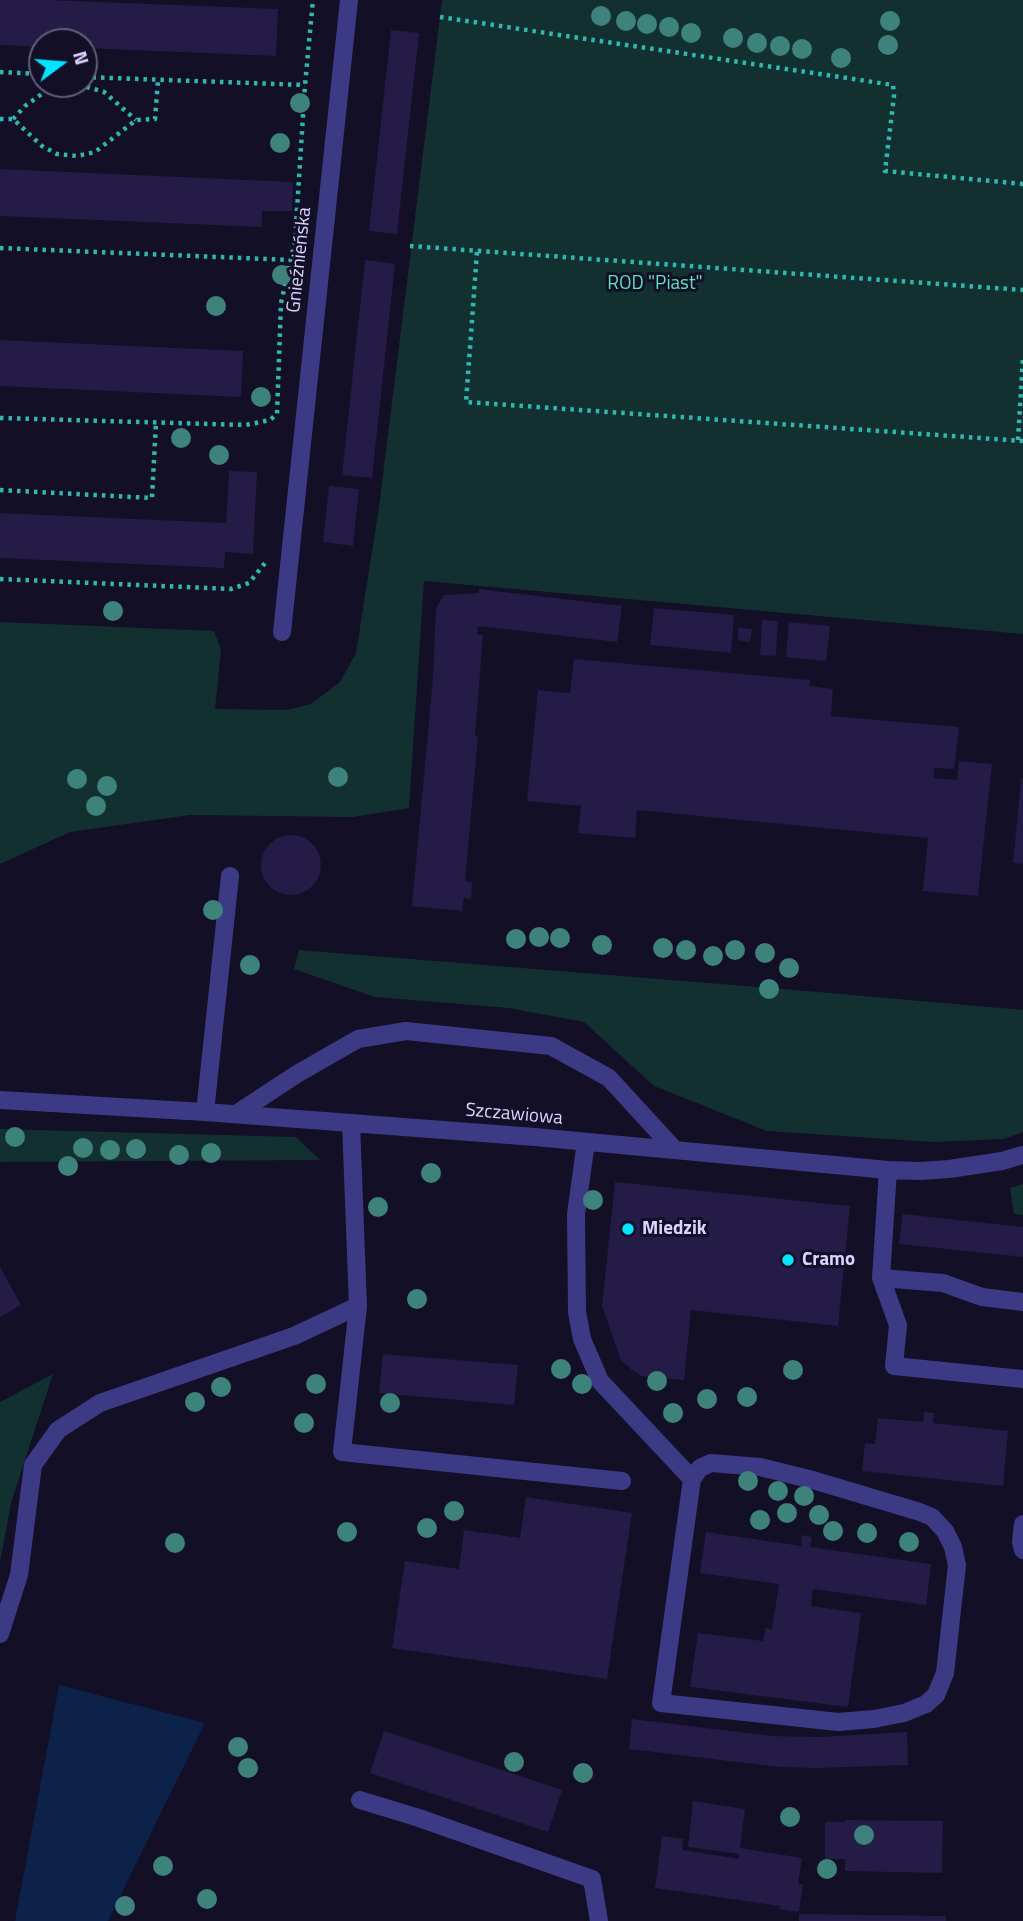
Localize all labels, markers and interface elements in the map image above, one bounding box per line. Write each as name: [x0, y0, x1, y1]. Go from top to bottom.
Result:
north arrow: [28, 28, 98, 98]
text: N: [66, 47, 97, 68]
street label: Gnieźnieńska: [283, 206, 317, 314]
park label: ROD "Piast": [607, 273, 703, 295]
street label: Szczawiowa: [464, 1099, 564, 1131]
place label: Miedzik: [642, 1218, 707, 1240]
marker: Miedzik: [620, 1221, 636, 1237]
place label: Cramo: [802, 1249, 855, 1271]
marker: Cramo: [780, 1252, 796, 1268]

